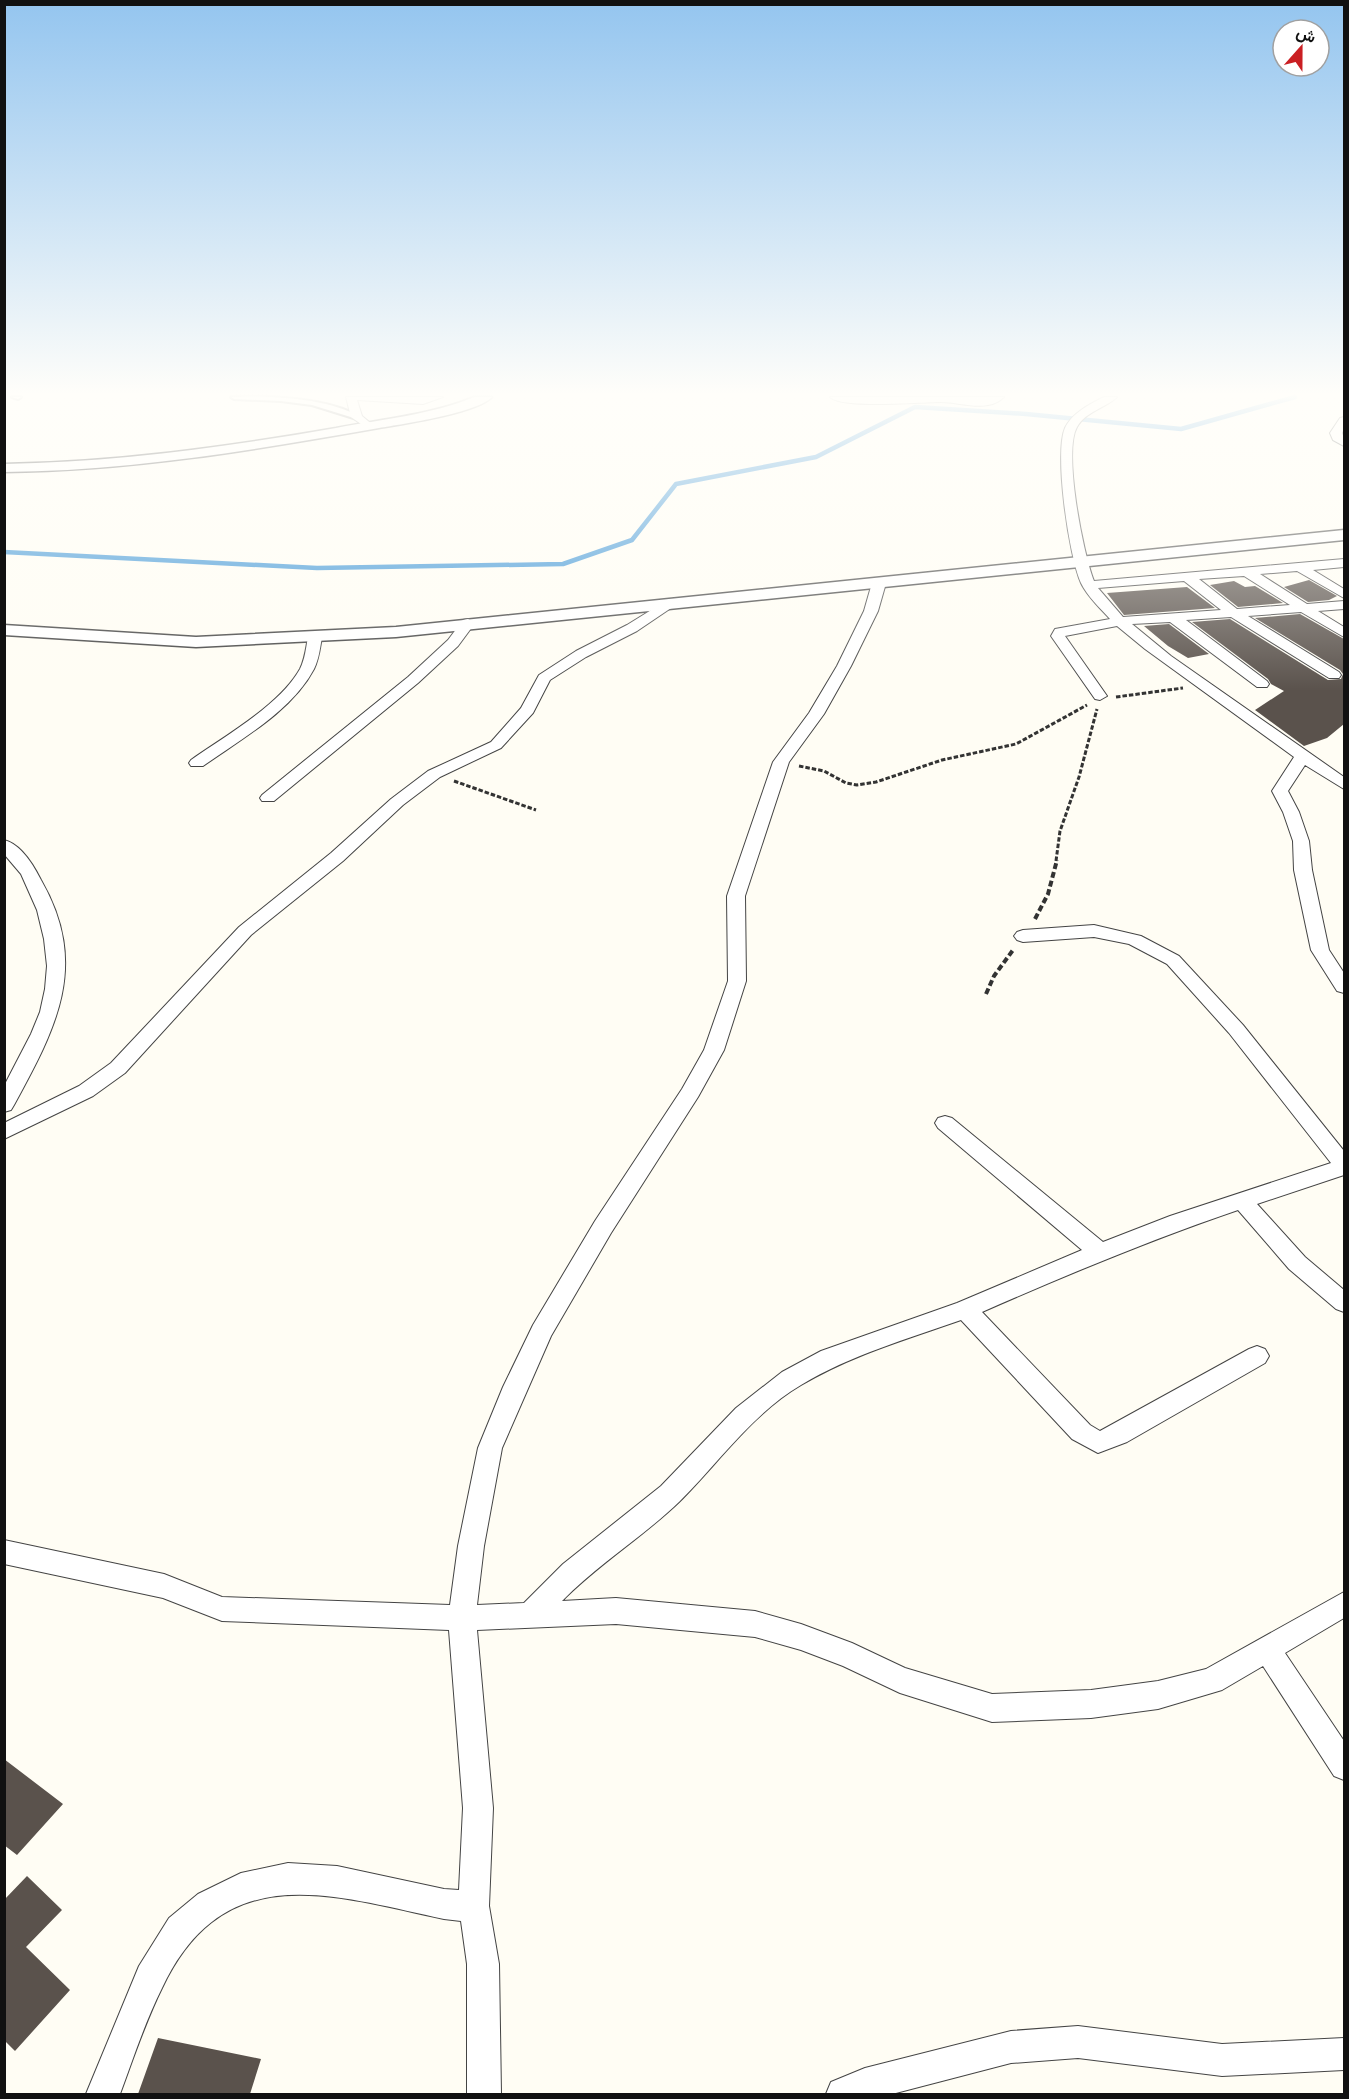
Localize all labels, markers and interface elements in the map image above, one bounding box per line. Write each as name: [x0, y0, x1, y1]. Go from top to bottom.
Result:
north arrow: [1271, 18, 1331, 78]
text: ش: [1294, 23, 1318, 47]

